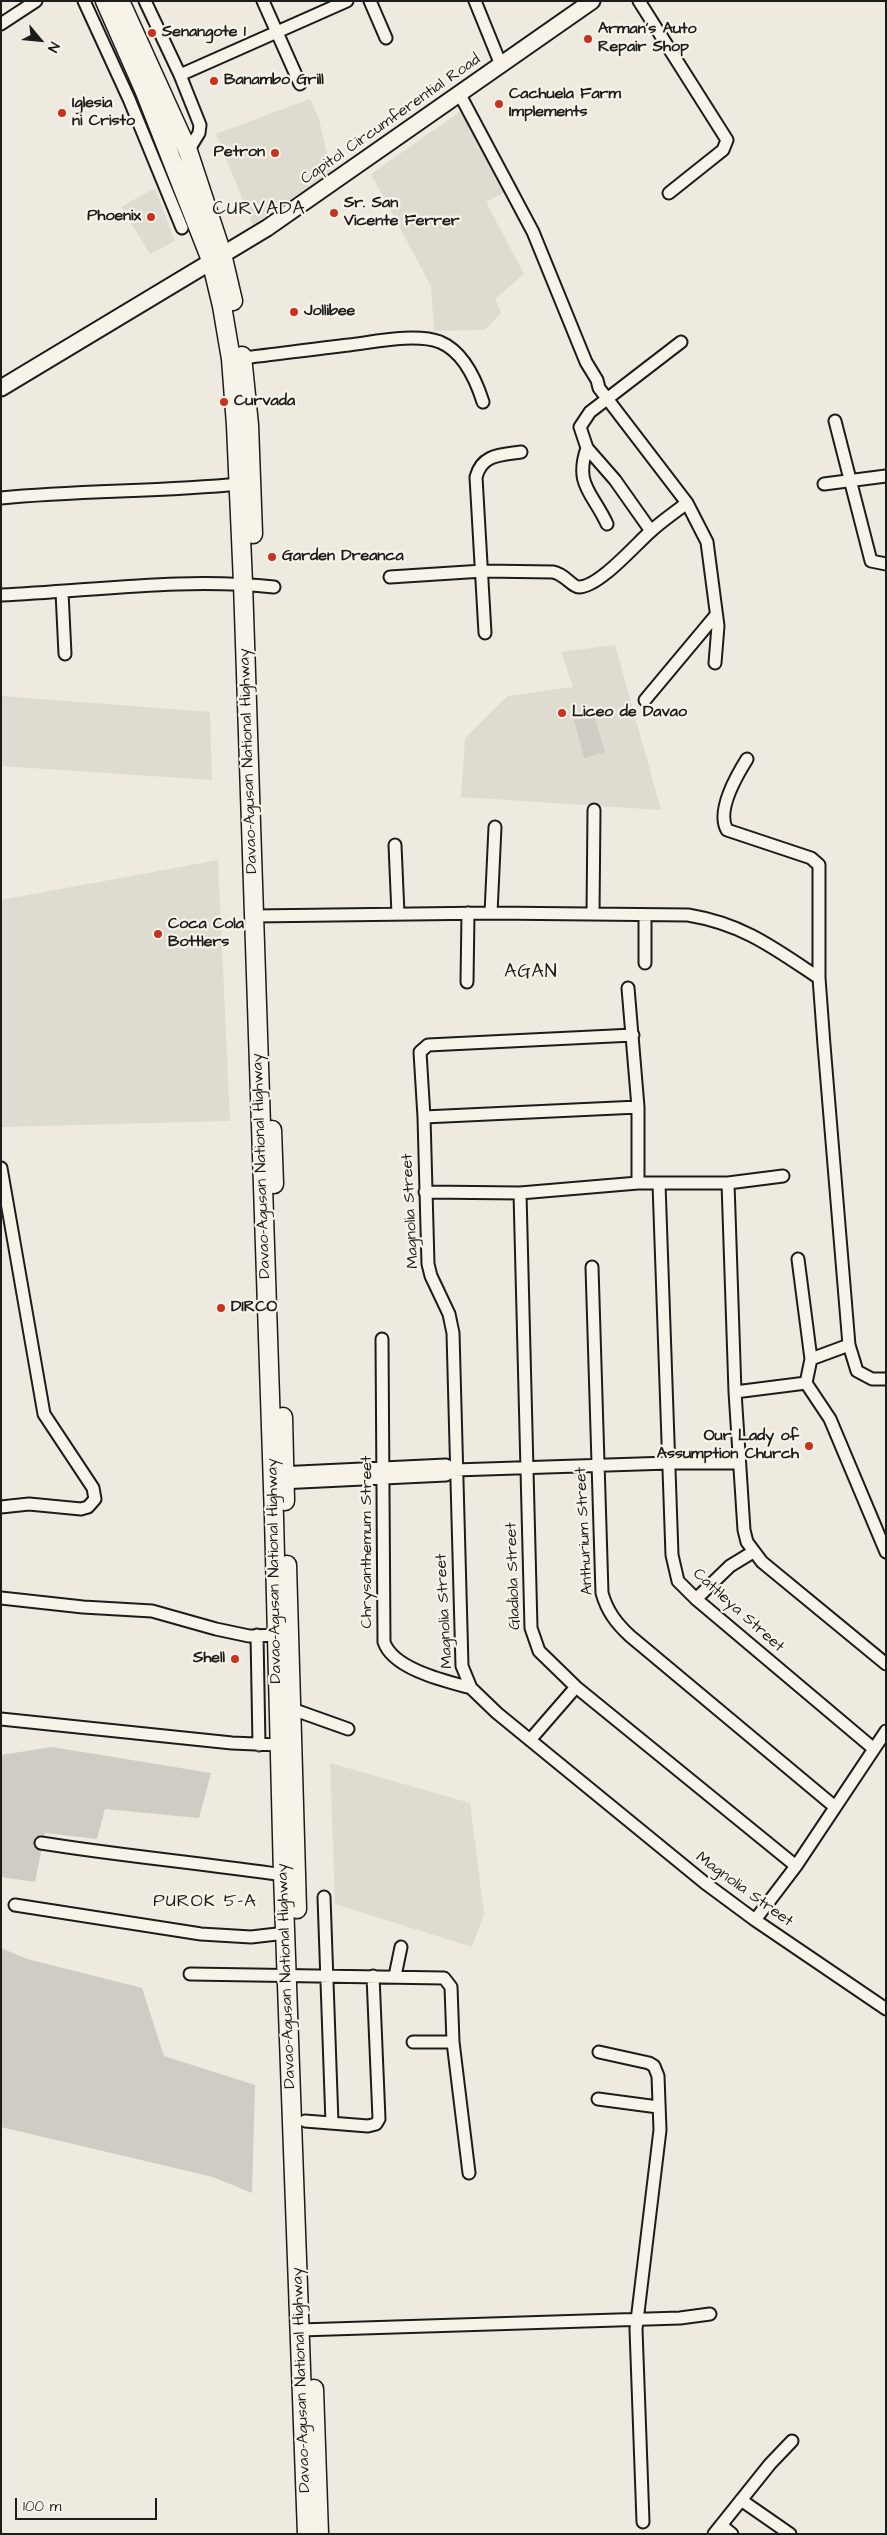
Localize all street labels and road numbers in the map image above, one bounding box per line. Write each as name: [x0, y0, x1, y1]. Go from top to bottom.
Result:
street label: Capitol Circumferential Road: [298, 51, 484, 189]
street label: Davao-Agusan National Highway: [235, 648, 263, 874]
street label: Davao-Agusan National Highway: [248, 1053, 276, 1279]
street label: Magnolia Street: [398, 1153, 424, 1269]
street label: Chrysanthemum Street: [358, 1456, 378, 1628]
street label: Davao-Agusan National Highway: [263, 1458, 287, 1684]
street label: Anthurium Street: [572, 1466, 598, 1596]
street label: Gladiola Street: [503, 1522, 525, 1630]
street label: Magnolia Street: [432, 1553, 458, 1669]
street label: Cattleya Street: [688, 1565, 788, 1657]
street label: Magnolia Street: [692, 1848, 796, 1932]
street label: Davao-Agusan National Highway: [273, 1863, 301, 2089]
street label: Davao-Agusan National Highway: [288, 2267, 316, 2493]

